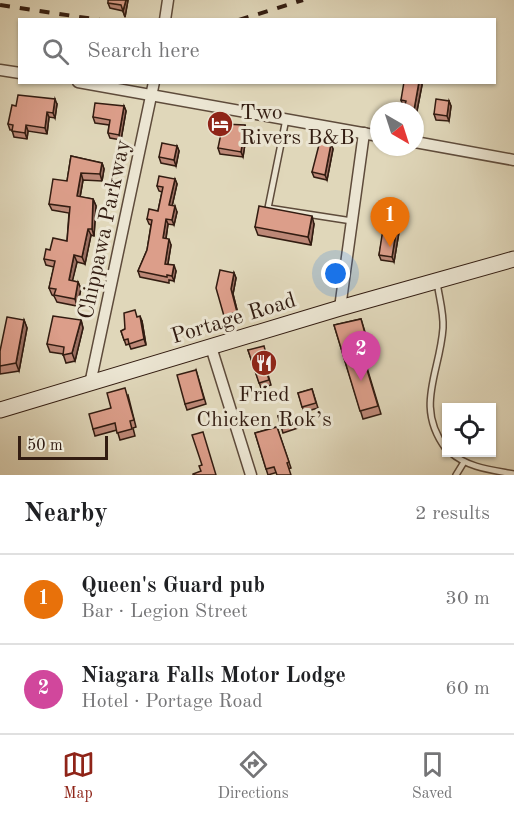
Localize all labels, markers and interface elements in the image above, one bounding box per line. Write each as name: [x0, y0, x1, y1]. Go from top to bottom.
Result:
search box: [18, 18, 496, 84]
icon: search: [39, 35, 72, 68]
text: Search here: [87, 40, 200, 62]
place label: Two Rivers B&B: [240, 102, 355, 149]
north arrow: [370, 102, 424, 156]
hotel icon: Two Rivers B&B: [205, 109, 235, 139]
street label: Chippawa Parkway: [75, 137, 135, 321]
pin: 1: [370, 198, 410, 247]
your location: [321, 259, 350, 288]
street label: Portage Road: [168, 289, 299, 348]
pin: 2: [342, 332, 380, 381]
restaurant icon: Fried Chicken Rok’s: [249, 348, 279, 378]
place label: Fried Chicken Rok’s: [196, 384, 332, 431]
map controls: [442, 403, 496, 457]
button: locate: [442, 403, 496, 457]
scale bar: [18, 433, 108, 460]
text: 50 m: [27, 438, 63, 454]
text: Nearby: [24, 501, 108, 527]
text: 2 results: [415, 504, 490, 524]
text: Queen's Guard pub: [81, 575, 265, 597]
text: 1: [38, 589, 49, 609]
text: 30 m: [445, 589, 490, 609]
text: Bar · Legion Street: [81, 602, 248, 622]
text: Niagara Falls Motor Lodge: [81, 665, 346, 687]
text: 2: [38, 679, 49, 699]
text: 60 m: [445, 679, 490, 699]
text: Hotel · Portage Road: [81, 692, 263, 712]
tab: Map: [62, 748, 95, 804]
tab: Directions: [218, 748, 289, 804]
tab: Saved: [412, 748, 452, 804]

